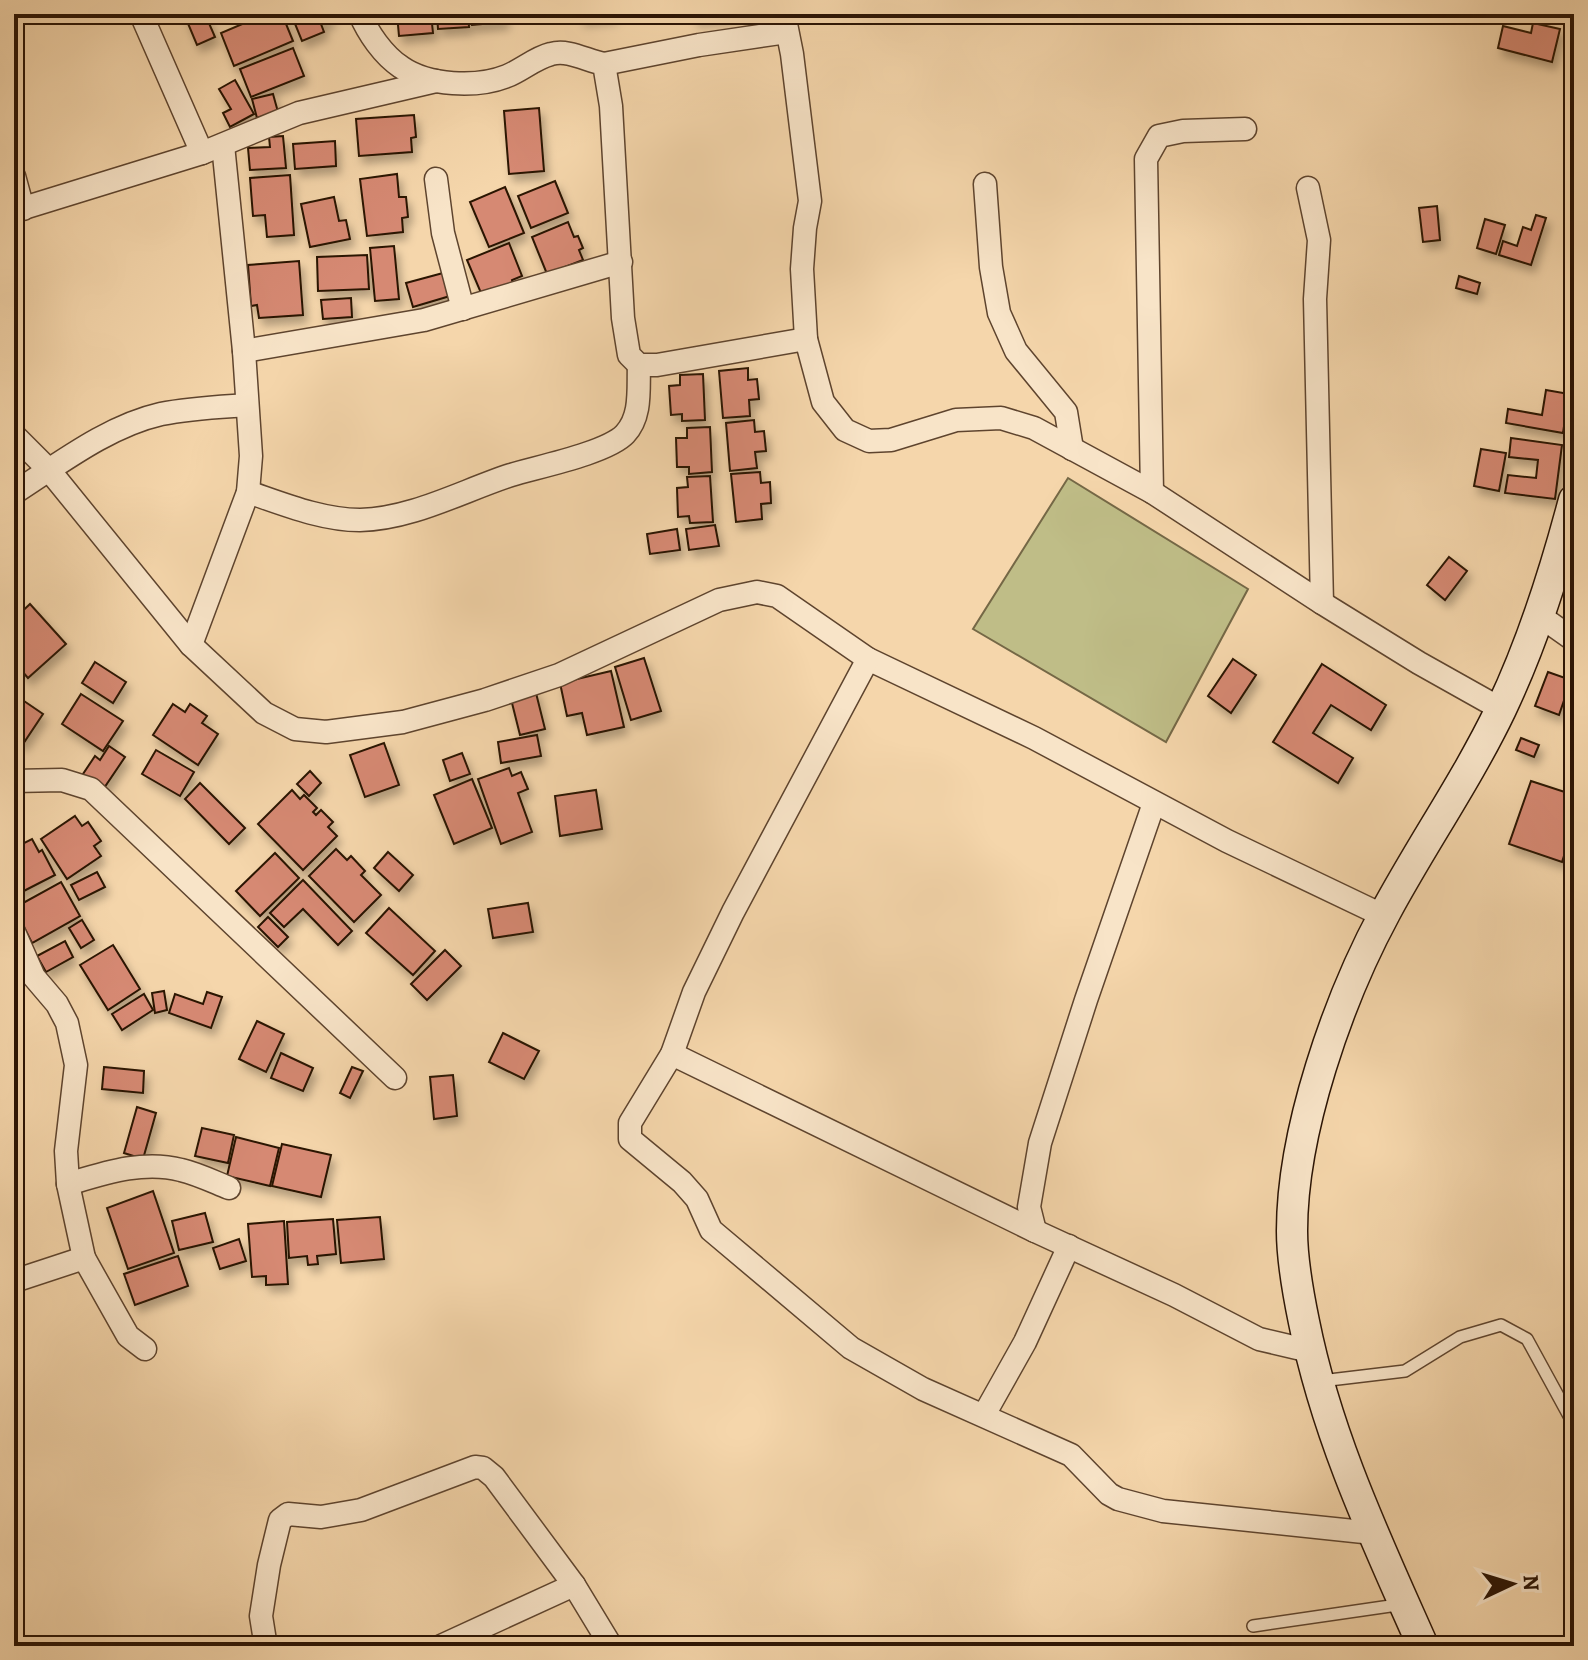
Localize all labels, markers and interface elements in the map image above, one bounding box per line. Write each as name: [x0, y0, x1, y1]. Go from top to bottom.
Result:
north arrow: [1472, 1544, 1552, 1624]
text: N: [1515, 1574, 1546, 1592]

